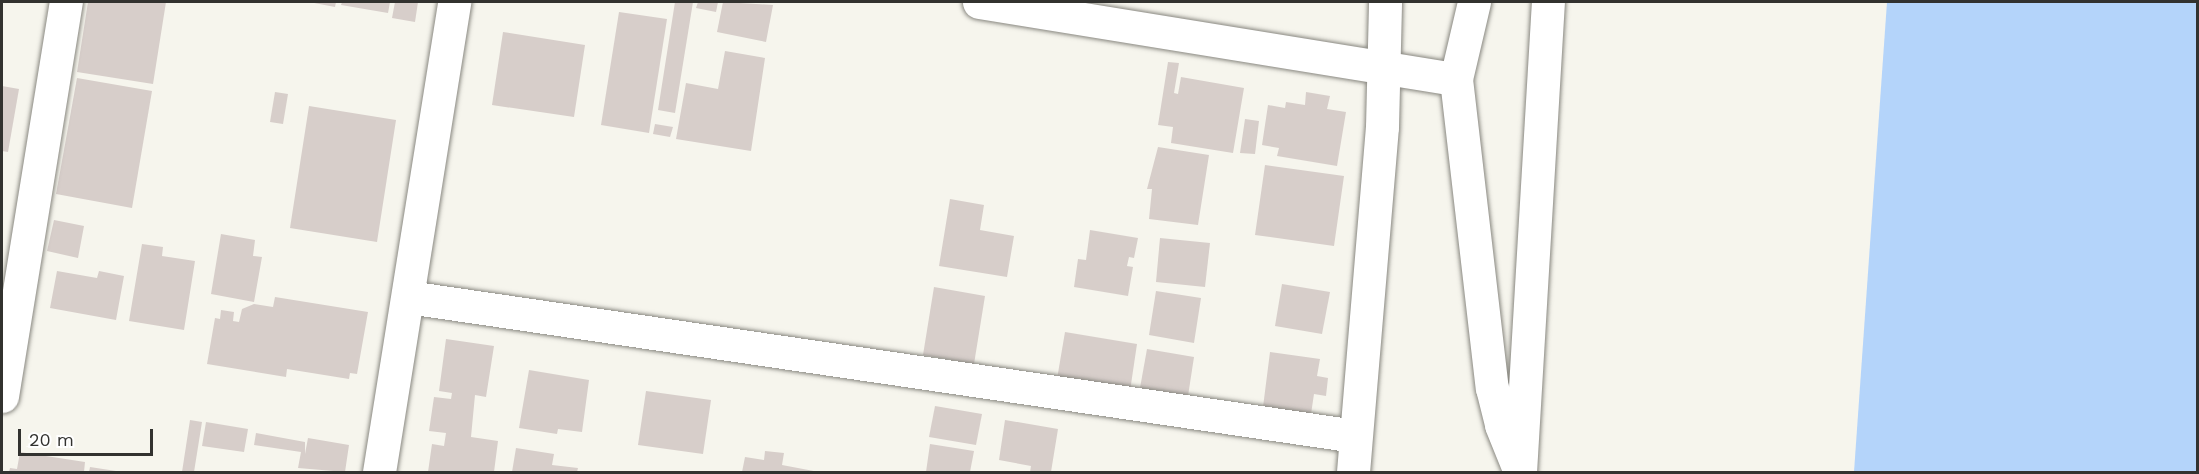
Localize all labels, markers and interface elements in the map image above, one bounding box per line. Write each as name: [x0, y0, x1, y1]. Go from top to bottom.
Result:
scale bar: [21, 417, 156, 455]
text: 20 m: [29, 429, 74, 450]

